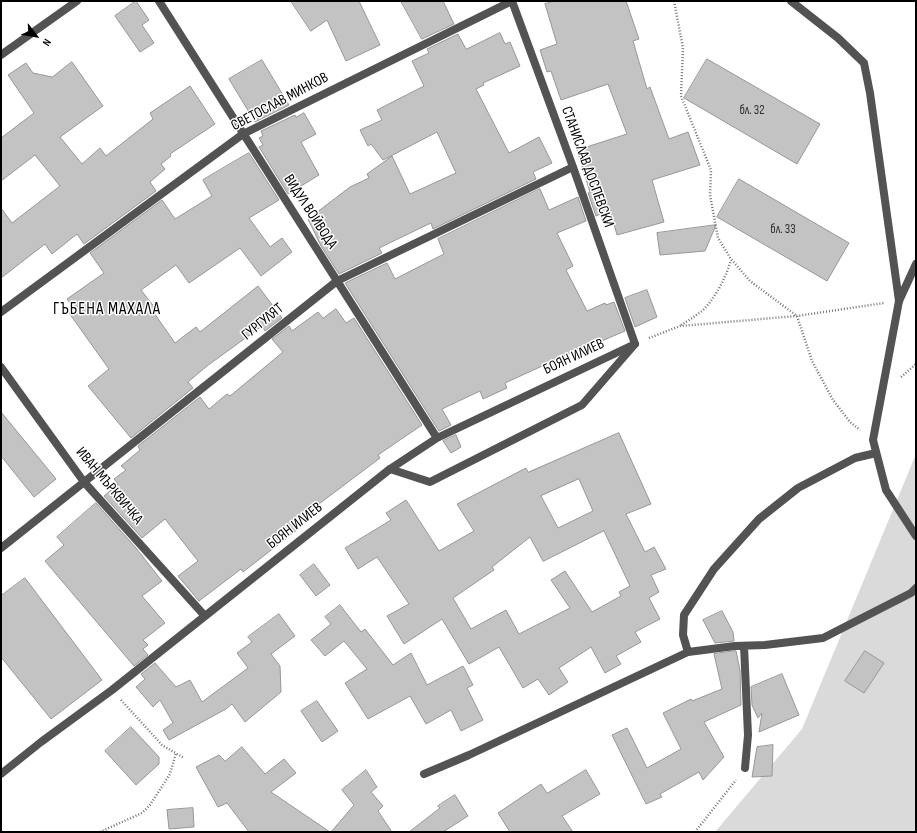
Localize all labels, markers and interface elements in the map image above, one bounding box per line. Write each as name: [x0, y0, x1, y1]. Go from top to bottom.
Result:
north arrow: [16, 16, 56, 56]
text: N: [40, 37, 54, 48]
street label: СВЕТОСЛАВ МИНКОВ: [228, 69, 332, 135]
house number: бл. 32: [739, 103, 765, 119]
street label: СТАНИСЛАВ ДОСПЕВСКИ: [557, 104, 617, 230]
street label: ВИДУЛ ВОЙВОДА: [279, 171, 341, 253]
house number: бл. 33: [770, 222, 796, 238]
district label: ГЪБЕНА МАХАЛА: [53, 300, 161, 320]
street label: ГУРГУЛЯТ: [239, 300, 287, 344]
street label: БОЯН ИЛИЕВ: [541, 335, 607, 379]
street label: ИВАН МЪРКВИЧКА: [72, 444, 146, 528]
street label: БОЯН ИЛИЕВ: [264, 499, 326, 553]

